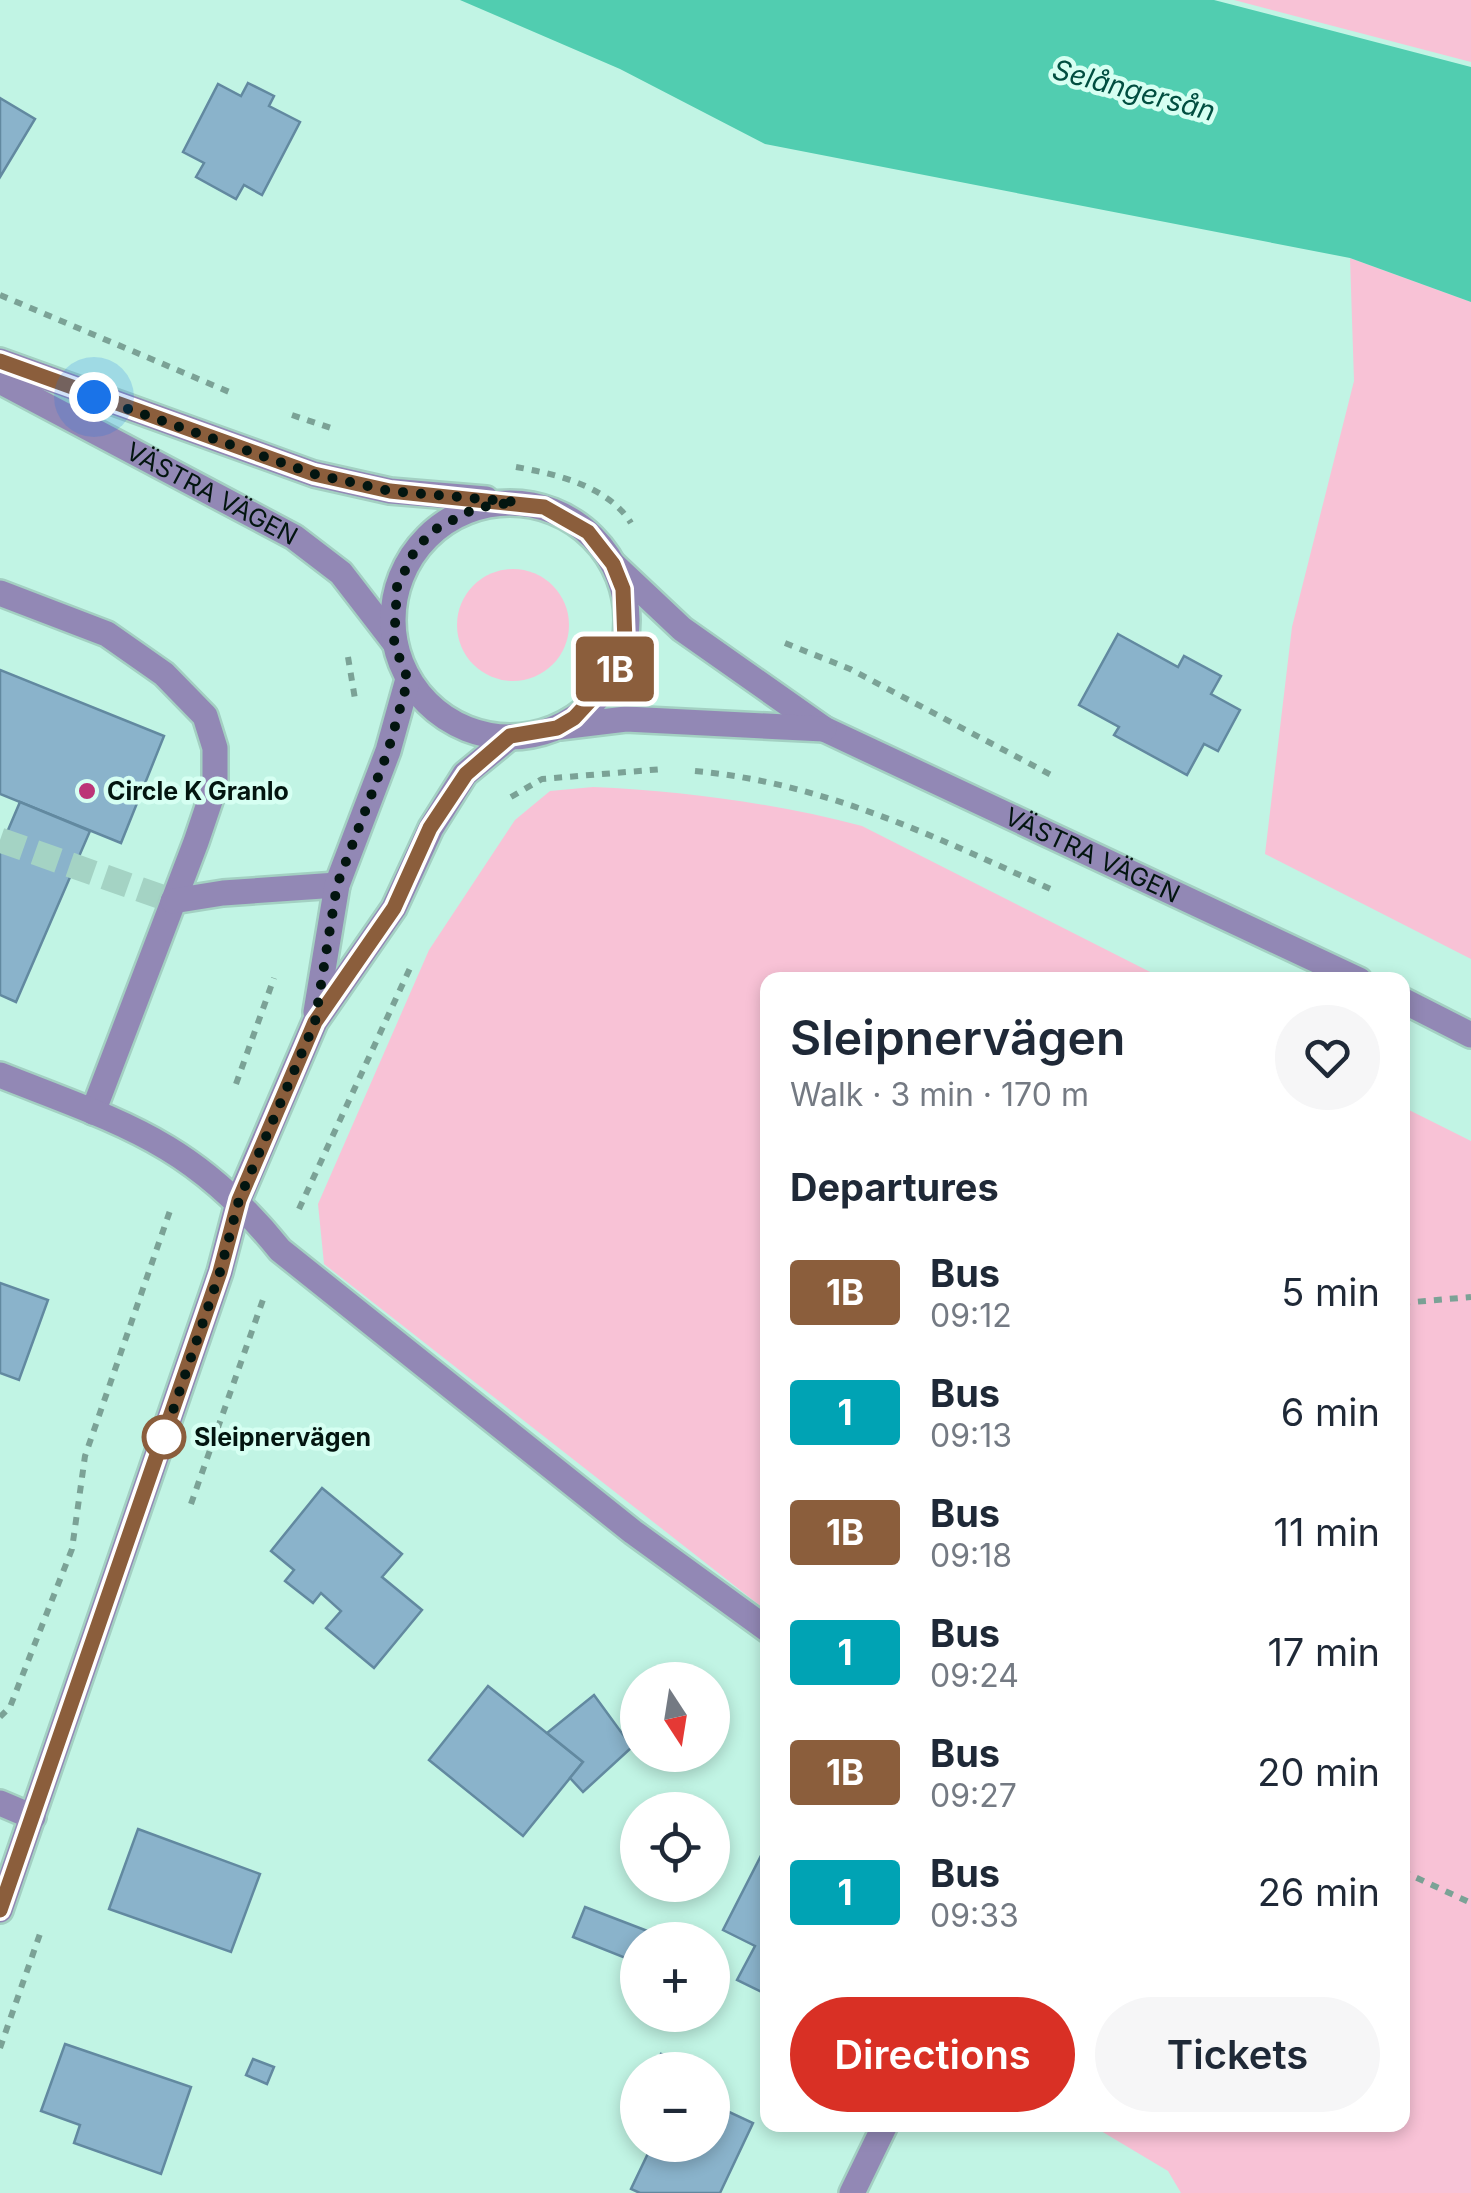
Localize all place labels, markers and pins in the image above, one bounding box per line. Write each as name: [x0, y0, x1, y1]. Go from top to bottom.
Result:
place label: Circle K Granlo: [107, 776, 289, 806]
marker: Circle K Granlo: [76, 780, 98, 802]
marker: Sleipnervägen: [143, 1416, 185, 1458]
place label: Sleipnervägen: [194, 1422, 371, 1452]

